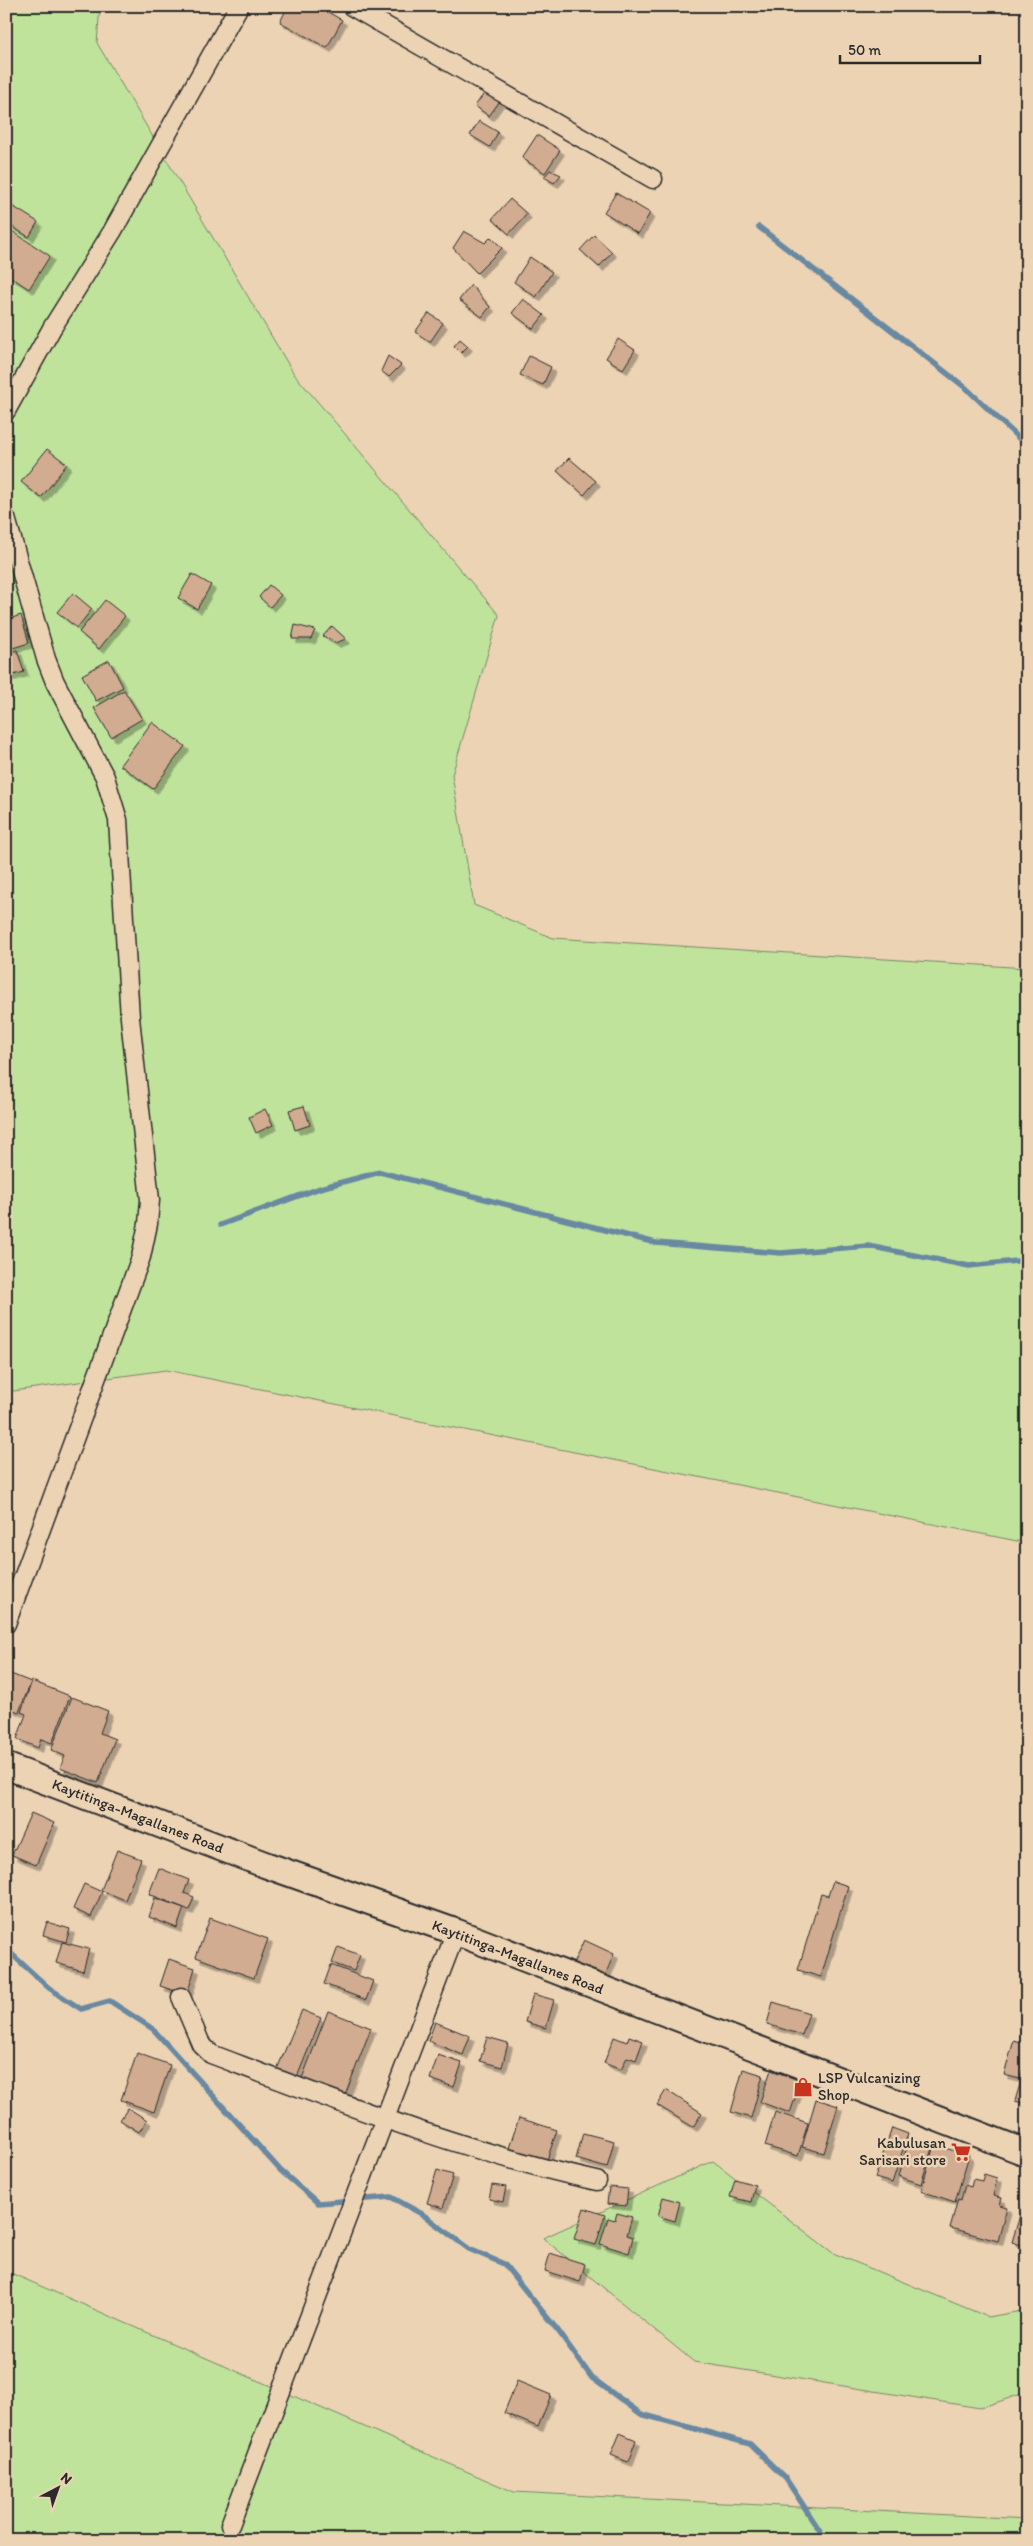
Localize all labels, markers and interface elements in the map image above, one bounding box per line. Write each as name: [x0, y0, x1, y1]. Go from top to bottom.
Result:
scale bar: [840, 32, 980, 64]
text: 50 m: [848, 41, 881, 59]
street label: Kaytitinga-Magallanes Road: [50, 1775, 226, 1857]
street label: Kaytitinga-Magallanes Road: [430, 1916, 606, 1998]
place label: LSP Vulcanizing Shop: [818, 2069, 921, 2104]
shop icon: LSP Vulcanizing Shop: [792, 2076, 814, 2098]
place label: Kabulusan Sarisari store: [859, 2134, 947, 2169]
supermarket icon: Kabulusan Sarisari store: [950, 2141, 972, 2163]
north arrow: [32, 2464, 82, 2514]
text: N: [57, 2469, 75, 2488]

